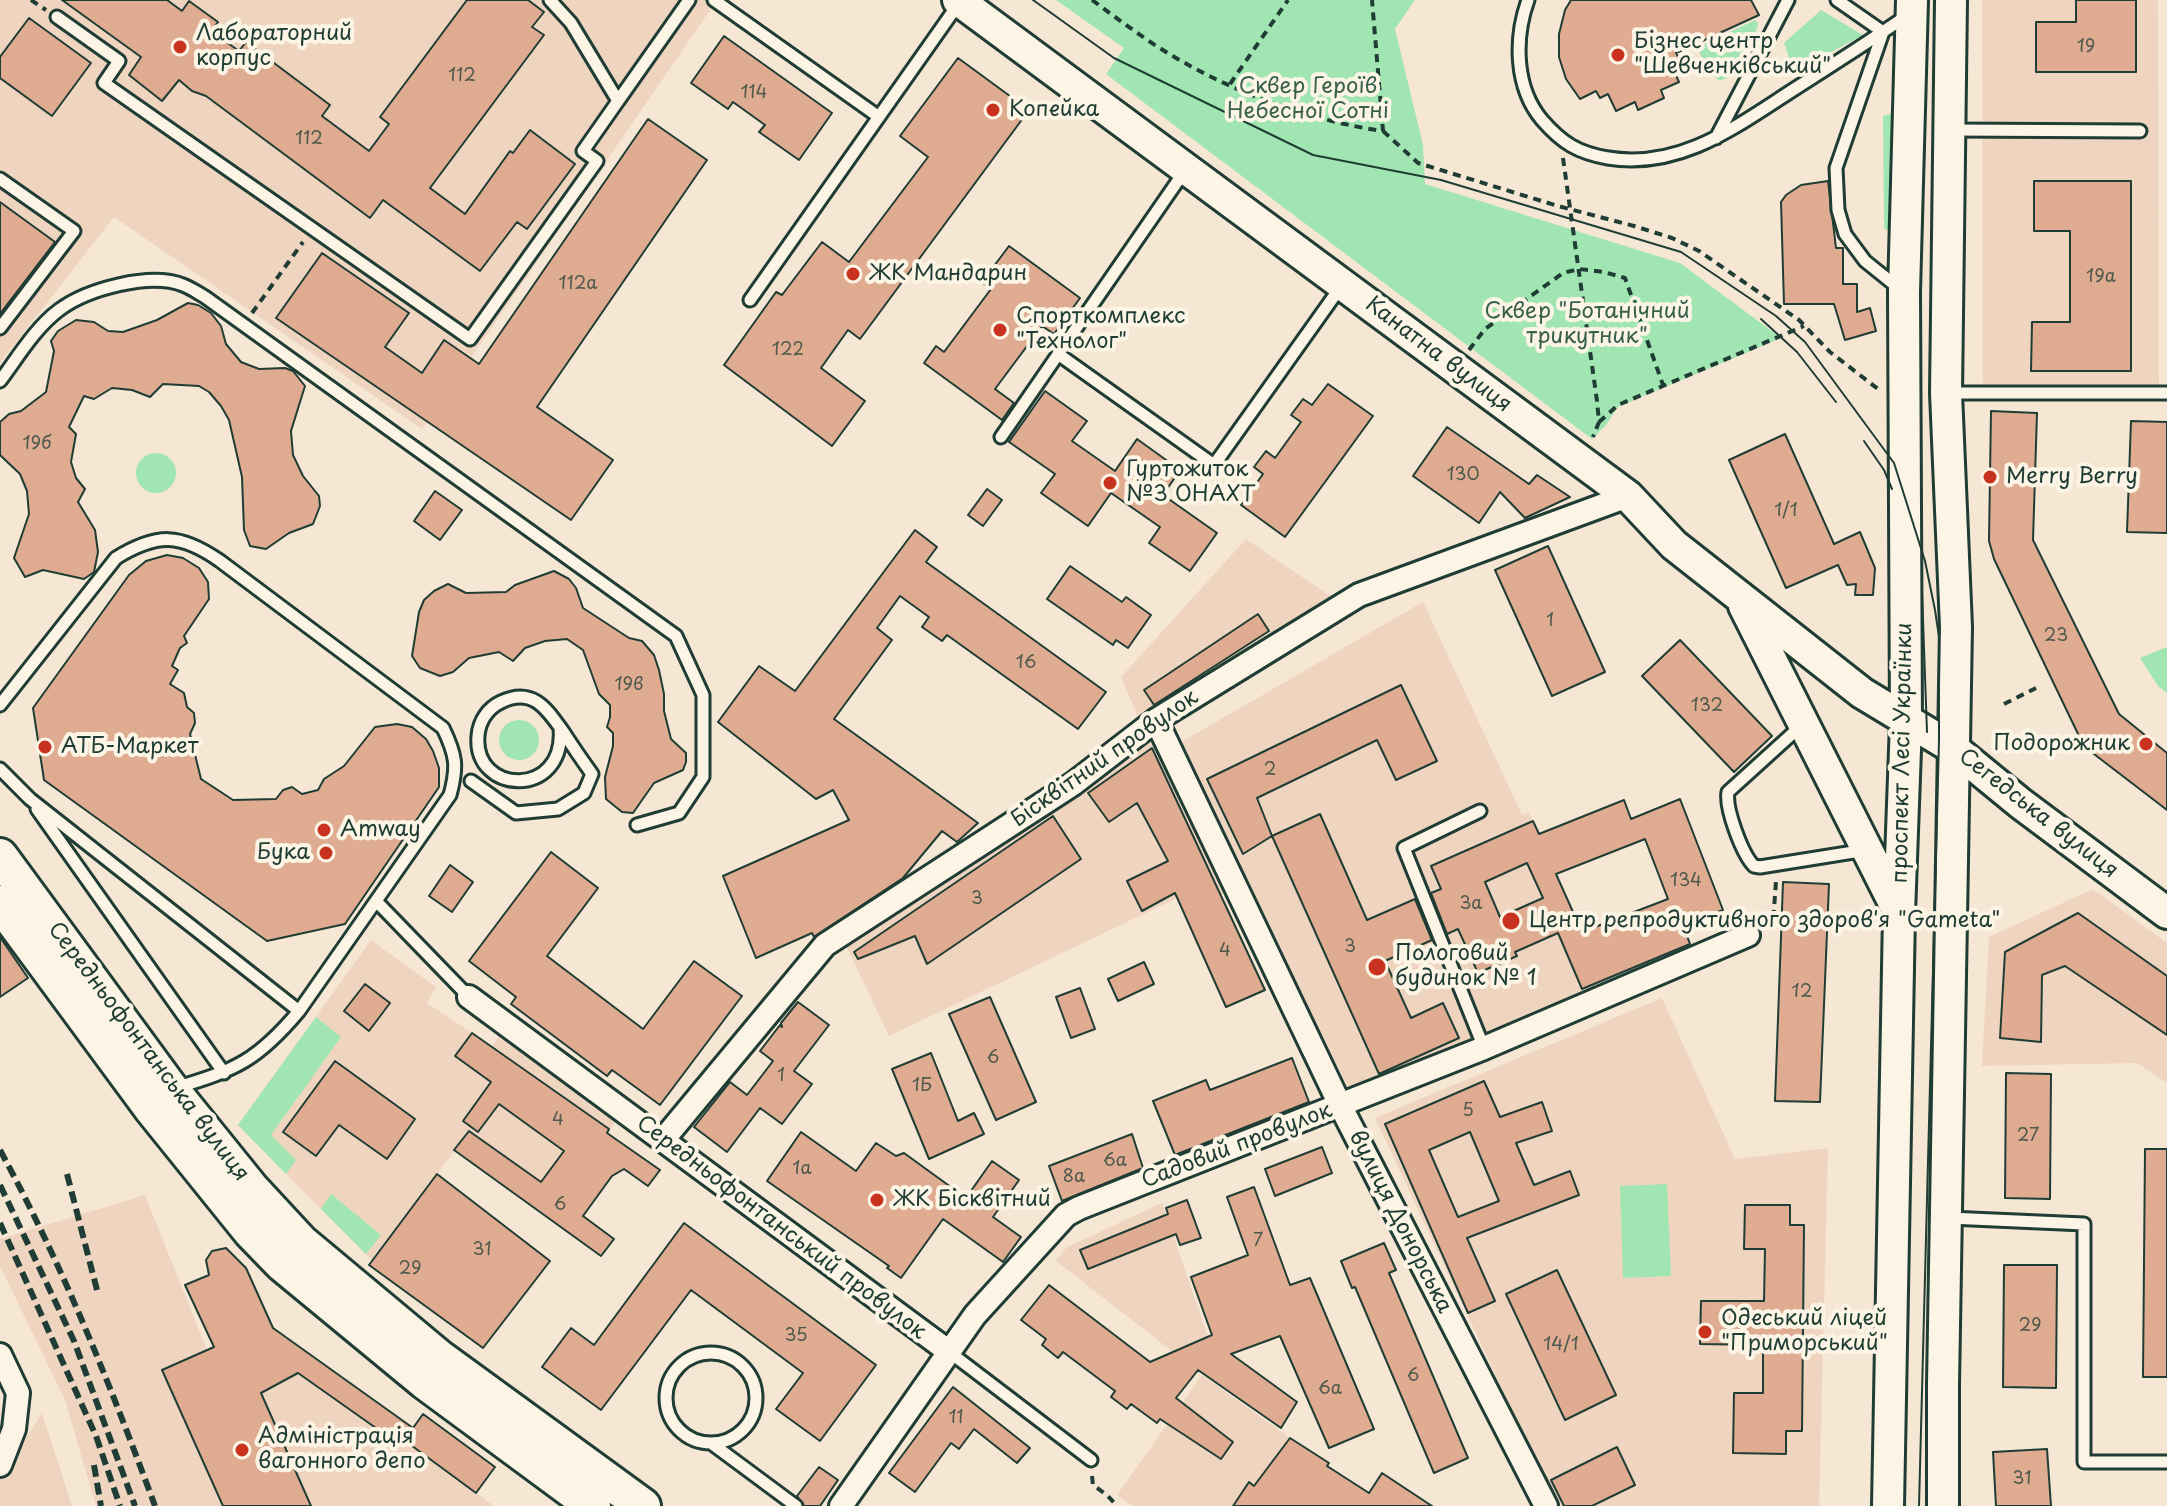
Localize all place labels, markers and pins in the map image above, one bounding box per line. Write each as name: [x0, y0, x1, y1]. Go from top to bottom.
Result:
place label: Лабораторний корпус: [196, 21, 352, 72]
place label: Бізнес центр "Шевченківський": [1634, 29, 1831, 80]
marker: Лабораторний корпус: [171, 38, 189, 56]
marker: Бізнес центр "Шевченківський": [1609, 46, 1627, 64]
place label: Копейка: [1009, 97, 1099, 123]
marker: Копейка: [984, 101, 1002, 119]
place label: ЖК Мандарин: [869, 261, 1027, 287]
marker: ЖК Мандарин: [844, 265, 862, 283]
place label: Спорткомплекс "Технолог": [1016, 304, 1186, 356]
marker: Спорткомплекс "Технолог": [991, 321, 1009, 339]
place label: Гуртожиток №3 ОНАХТ: [1126, 457, 1255, 508]
place label: Merry Berry: [2006, 464, 2138, 490]
marker: Merry Berry: [1981, 468, 1999, 486]
marker: Гуртожиток №3 ОНАХТ: [1101, 474, 1119, 492]
place label: Подорожник: [1994, 731, 2130, 757]
place label: АТБ-Маркет: [61, 734, 198, 760]
marker: Подорожник: [2137, 735, 2155, 753]
marker: АТБ-Маркет: [36, 738, 54, 756]
place label: Amway: [340, 817, 421, 843]
marker: Amway: [315, 821, 333, 839]
place label: Бука: [257, 840, 310, 866]
marker: Бука: [317, 844, 335, 862]
place label: Центр репродуктивного здоров'я "Gameta": [1529, 908, 2000, 934]
marker: Центр репродуктивного здоров'я "Gameta": [1500, 910, 1522, 932]
place label: Пологовий будинок № 1: [1395, 941, 1537, 992]
marker: Пологовий будинок № 1: [1366, 956, 1388, 978]
place label: ЖК Бісквітний: [893, 1187, 1051, 1213]
marker: ЖК Бісквітний: [868, 1191, 886, 1209]
place label: Одеський ліцей "Приморський": [1721, 1306, 1888, 1358]
marker: Одеський ліцей "Приморський": [1696, 1323, 1714, 1341]
place label: Адміністрація вагонного депо: [258, 1424, 426, 1476]
marker: Адміністрація вагонного депо: [233, 1441, 251, 1459]

